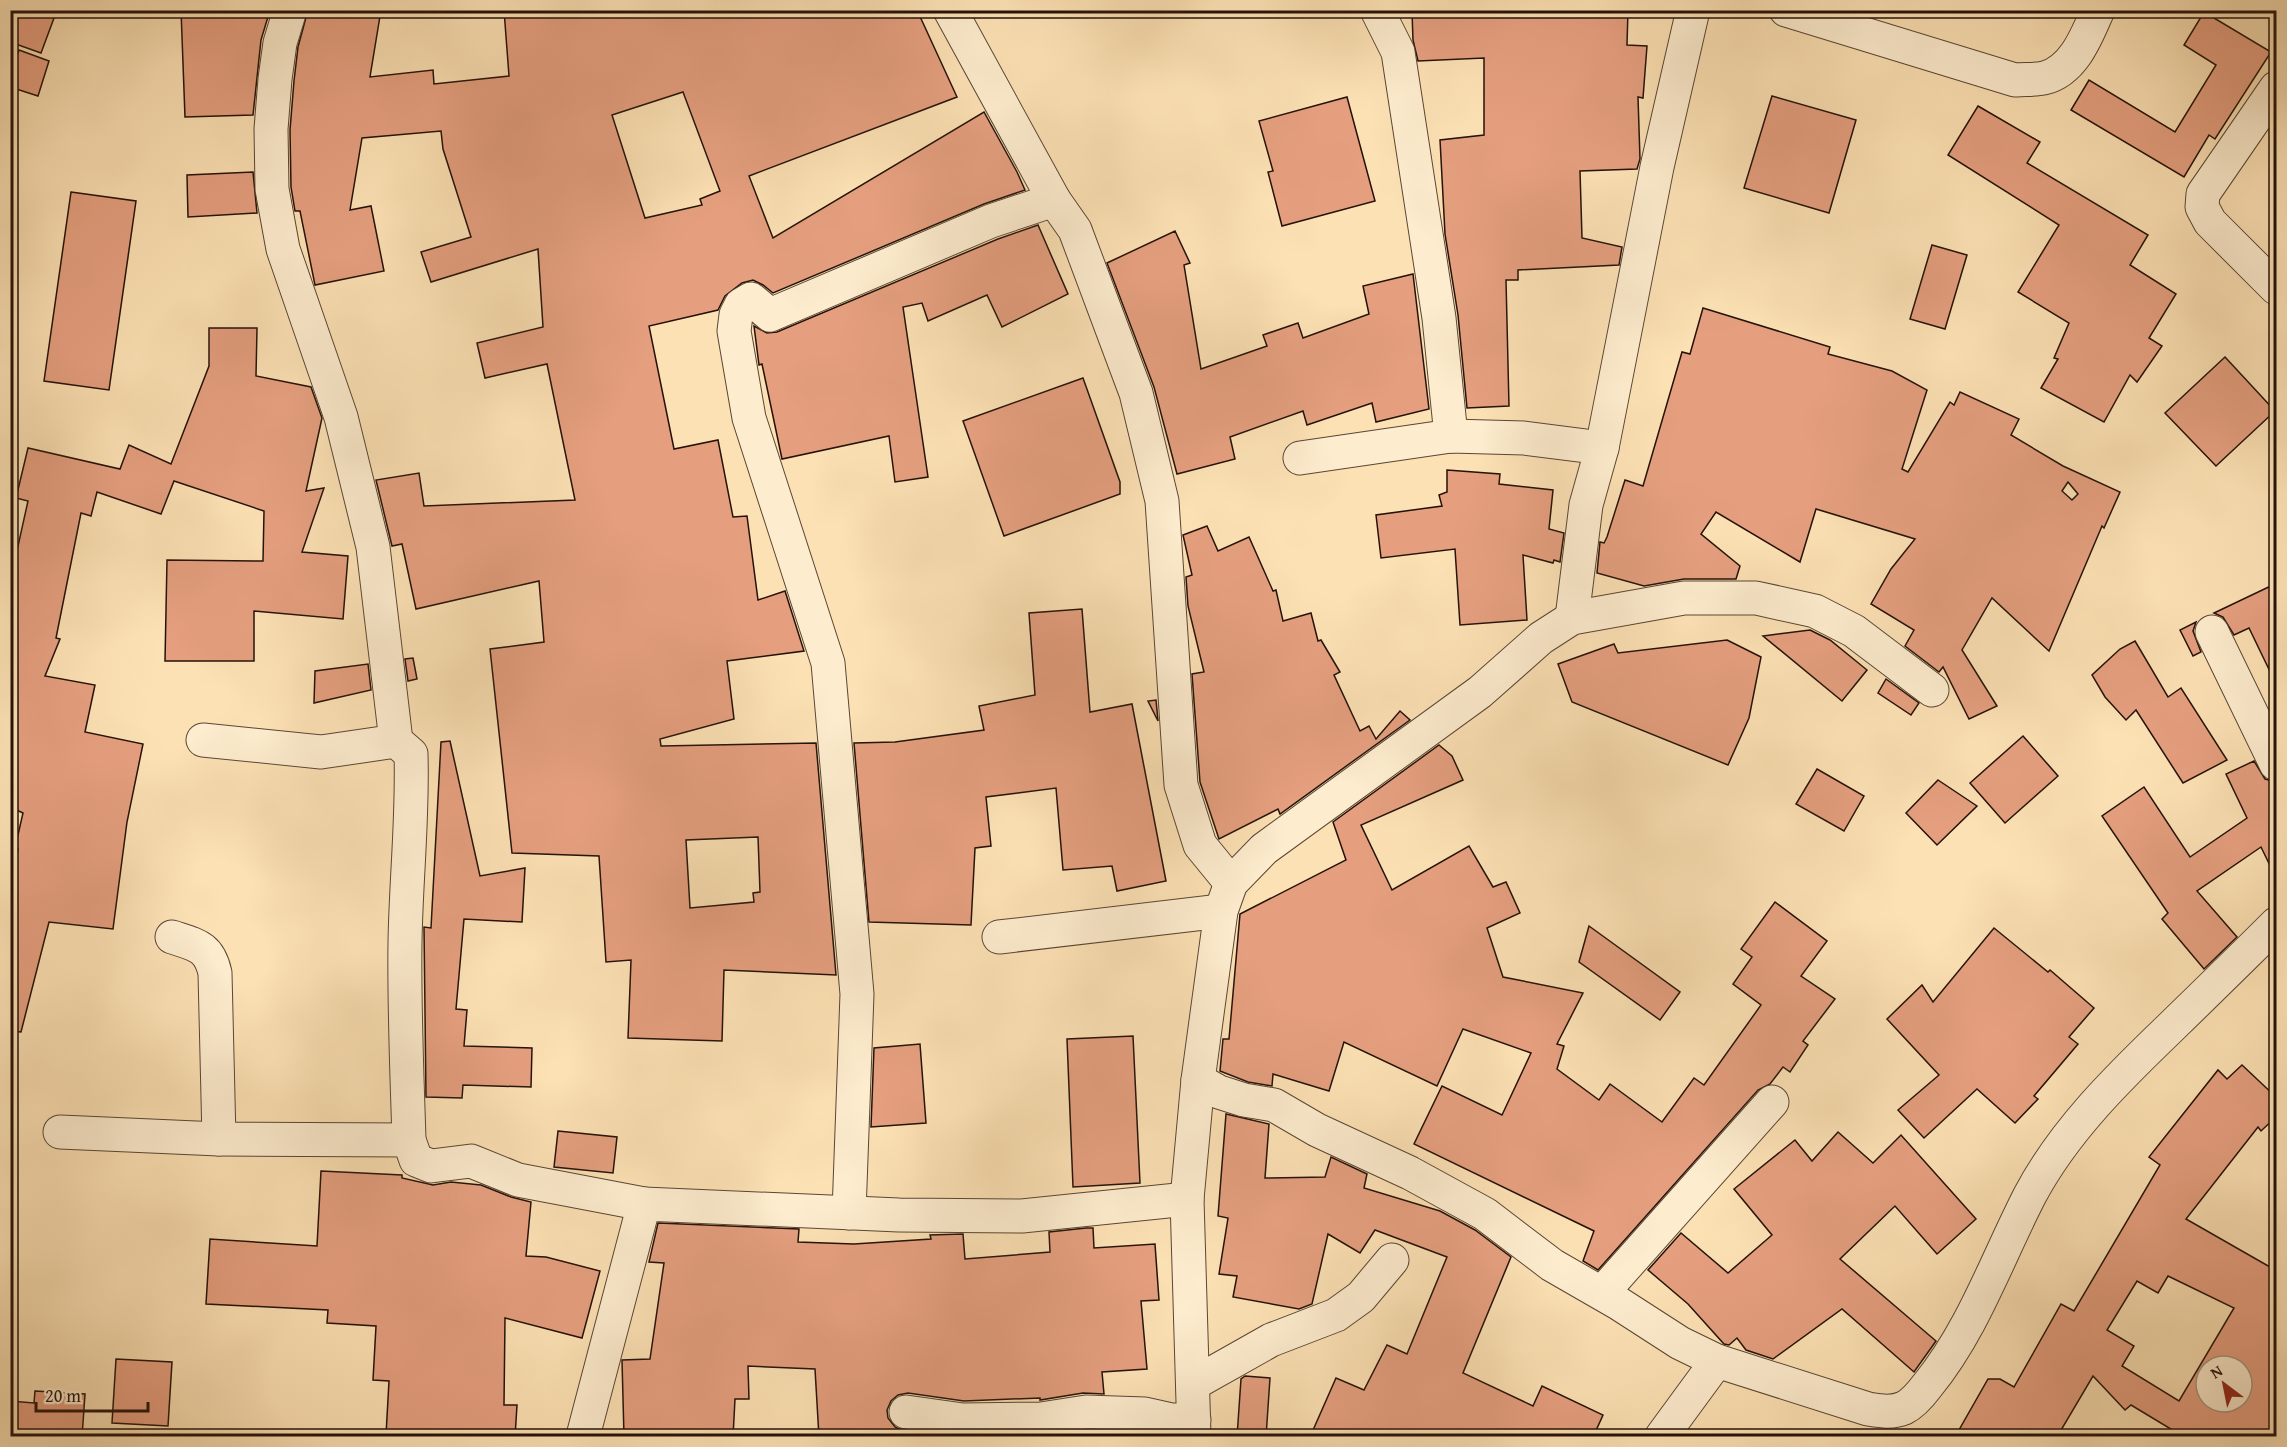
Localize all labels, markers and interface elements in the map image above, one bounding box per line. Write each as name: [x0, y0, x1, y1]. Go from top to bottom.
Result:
north arrow: [2194, 1354, 2254, 1414]
text: N: [2205, 1358, 2227, 1384]
scale bar: [36, 1375, 148, 1413]
text: 20 m: [45, 1382, 81, 1409]

